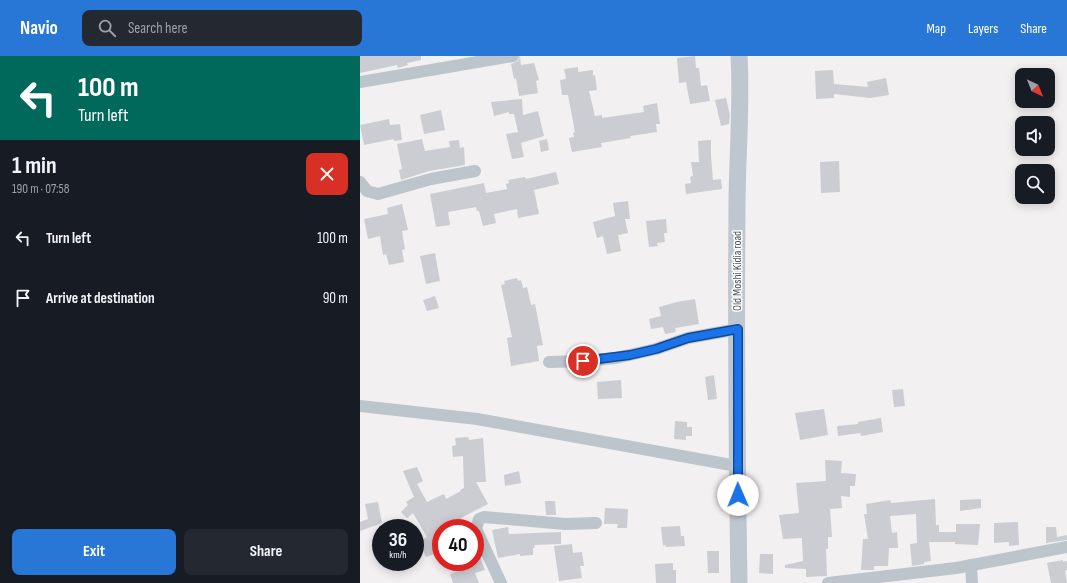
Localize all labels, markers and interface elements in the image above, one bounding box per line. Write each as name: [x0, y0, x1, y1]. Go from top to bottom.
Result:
search box: [82, 10, 362, 46]
text: Navio: [20, 17, 58, 40]
icon: search: [96, 17, 118, 39]
text: Search here: [128, 19, 188, 38]
text: Map: [926, 20, 946, 37]
text: Layers: [968, 20, 998, 37]
text: Share: [1020, 20, 1047, 37]
north arrow: [1015, 68, 1055, 108]
map controls: [1015, 68, 1055, 204]
text: 100 m: [78, 71, 139, 104]
icon: left: [12, 72, 64, 124]
text: Turn left: [78, 105, 129, 126]
button: sound: [1015, 116, 1055, 156]
text: 1 min: [12, 151, 57, 180]
button: close: [306, 153, 348, 195]
button: search: [1015, 164, 1055, 204]
text: 190 m · 07:58: [12, 181, 70, 197]
icon: left: [12, 227, 34, 249]
text: Turn left: [46, 229, 91, 248]
text: 100 m: [317, 229, 348, 248]
street label: Old Moshi Kidia road: [730, 231, 745, 311]
icon: arrive: [12, 287, 34, 309]
text: Arrive at destination: [46, 289, 155, 308]
text: 90 m: [323, 289, 348, 308]
pin: [566, 344, 600, 378]
icon: arrive: [572, 350, 594, 372]
position arrow: [717, 474, 759, 516]
speed limit sign: 40: [432, 519, 484, 571]
text: 36: [389, 528, 407, 552]
button: Exit: [12, 529, 176, 575]
button: Share: [184, 529, 348, 575]
text: km/h: [389, 549, 407, 561]

